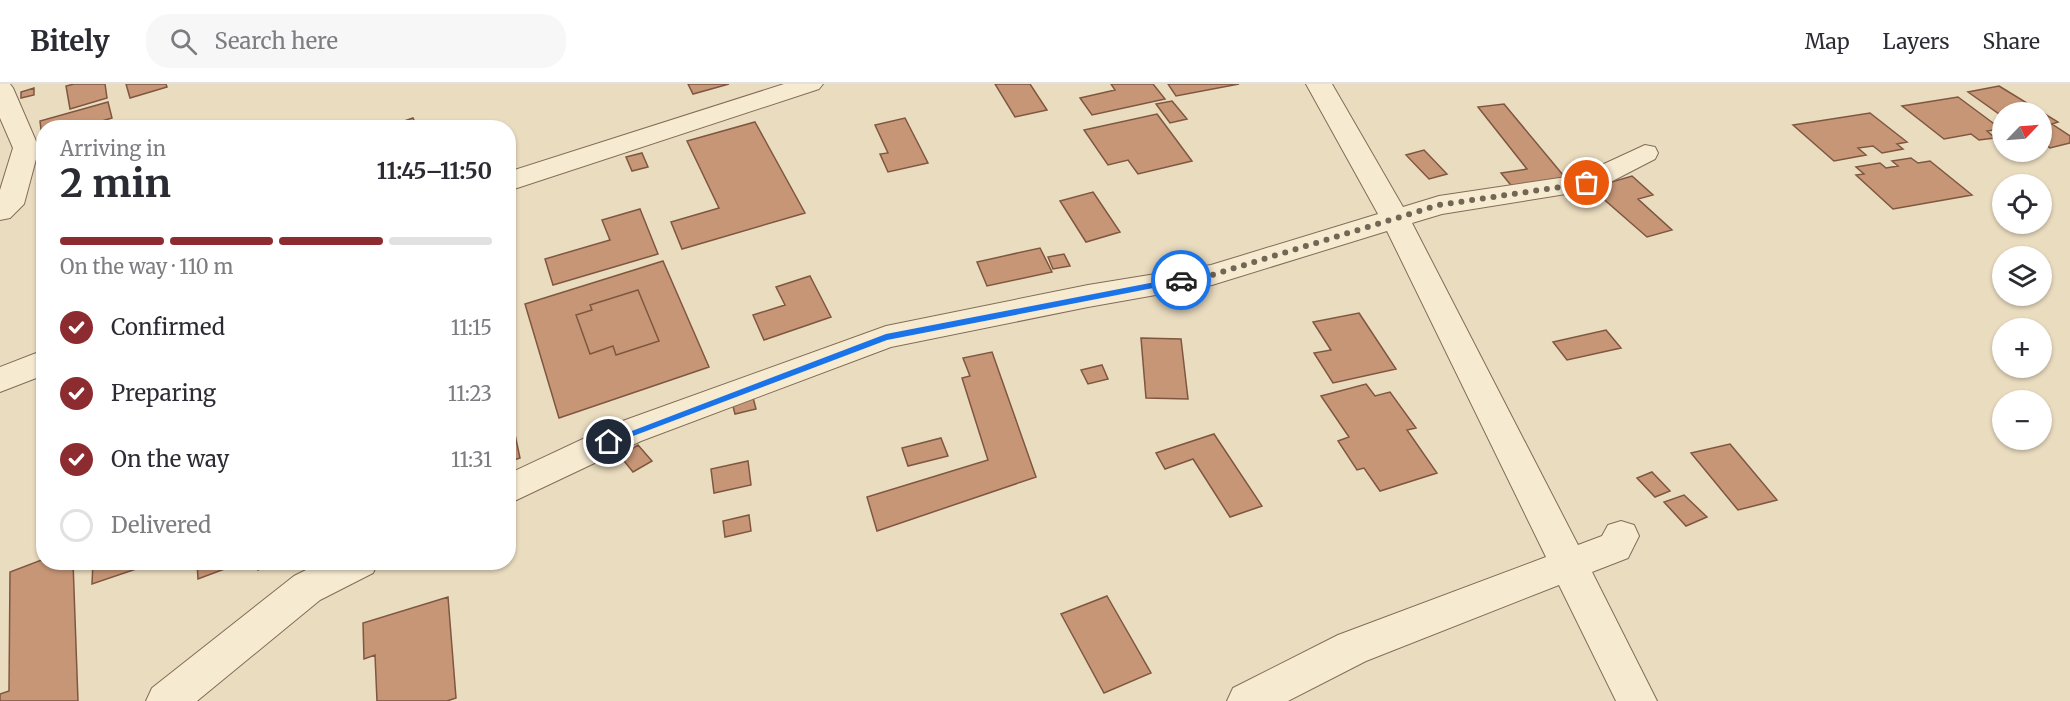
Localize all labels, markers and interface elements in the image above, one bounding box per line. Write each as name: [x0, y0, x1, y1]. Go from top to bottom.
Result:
search box: [146, 14, 566, 68]
text: Bitely: [30, 23, 110, 59]
icon: search: [167, 25, 200, 58]
text: Search here: [215, 27, 338, 55]
text: Map: [1805, 28, 1850, 55]
text: Layers: [1883, 28, 1950, 55]
text: Share: [1983, 28, 2040, 55]
north arrow: [1992, 102, 2052, 162]
map controls: [1992, 102, 2052, 450]
text: Arriving in: [60, 136, 166, 161]
text: 11:45–11:50: [377, 157, 492, 185]
pin: [1561, 157, 1612, 208]
text: 2 min: [60, 159, 171, 208]
icon: bag: [1570, 166, 1603, 199]
button: locate: [1992, 174, 2052, 234]
button: layers: [1992, 246, 2052, 306]
courier: [1151, 250, 1211, 310]
text: On the way · 110 m: [60, 254, 233, 279]
icon: car: [1165, 264, 1198, 297]
icon: check: [60, 311, 93, 344]
text: Confirmed: [111, 313, 225, 341]
text: 11:15: [451, 315, 492, 340]
button: +: [1992, 318, 2052, 378]
icon: check: [60, 377, 93, 410]
text: Preparing: [111, 379, 216, 407]
text: 11:23: [448, 381, 492, 406]
button: −: [1992, 390, 2052, 450]
pin: [583, 416, 634, 467]
icon: home: [592, 425, 625, 458]
icon: check: [60, 443, 93, 476]
text: On the way: [111, 445, 229, 473]
text: 11:31: [451, 447, 492, 472]
text: Delivered: [111, 511, 211, 539]

